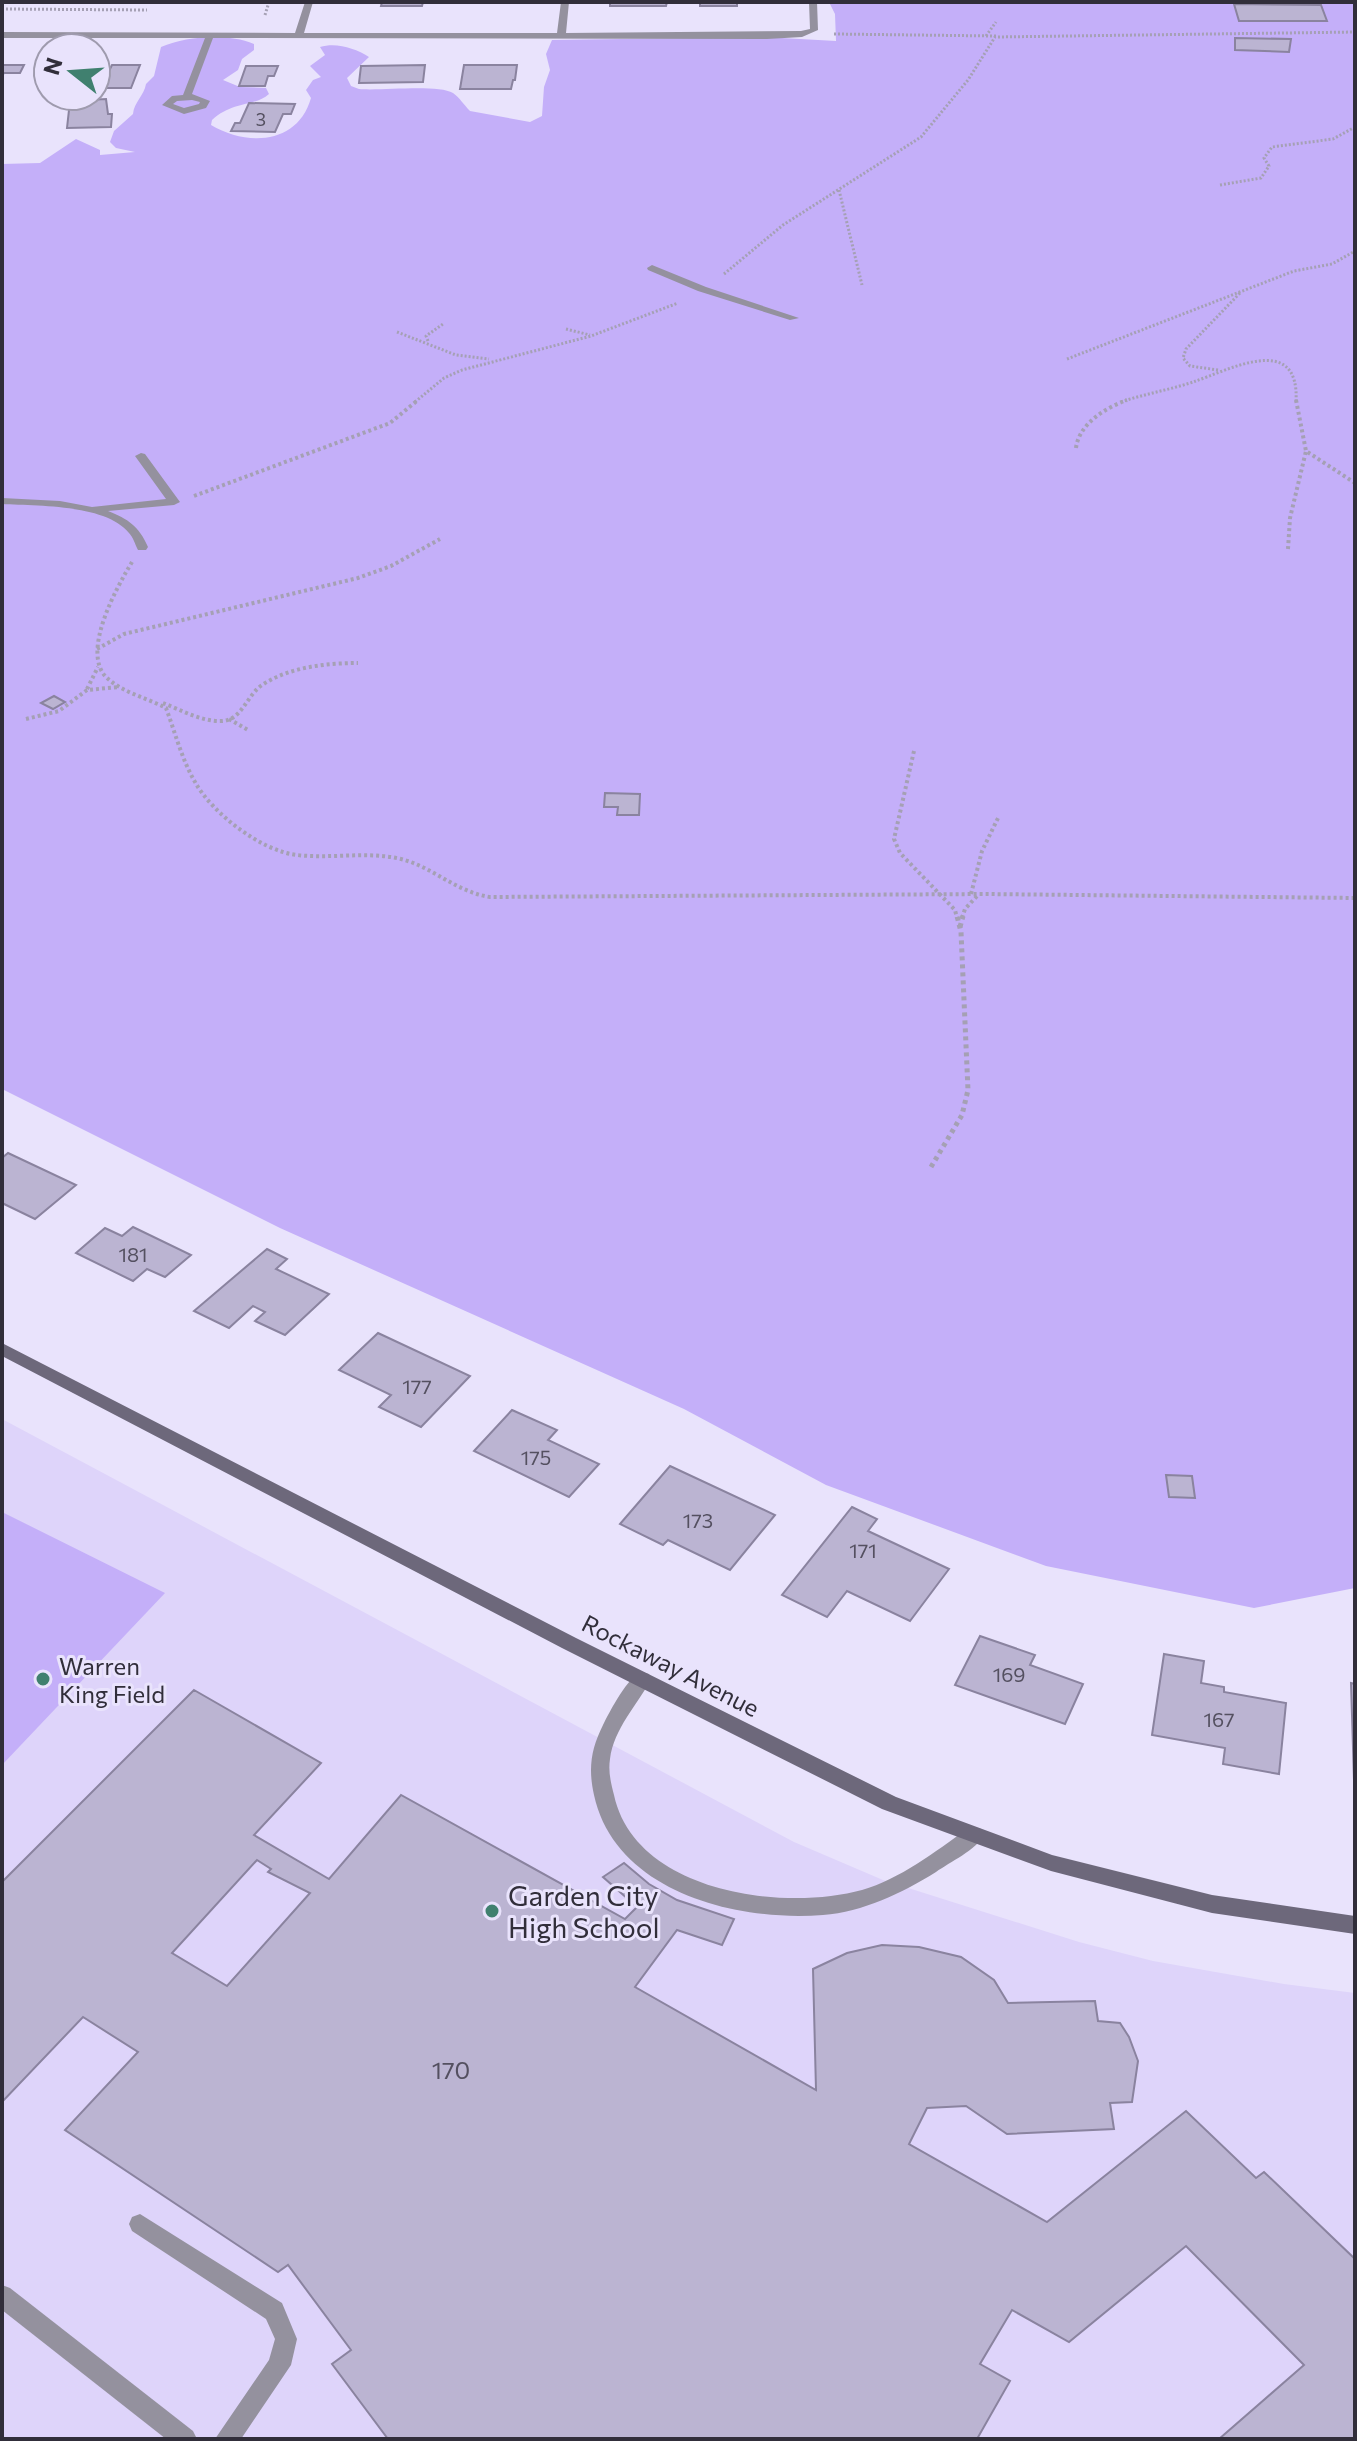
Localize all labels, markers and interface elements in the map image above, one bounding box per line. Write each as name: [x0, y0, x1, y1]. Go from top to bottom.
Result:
north arrow: [32, 32, 112, 112]
text: N: [37, 54, 68, 78]
house number: 3: [256, 108, 266, 130]
house number: 181: [118, 1242, 148, 1266]
house number: 177: [402, 1374, 432, 1398]
house number: 175: [521, 1445, 551, 1469]
house number: 173: [683, 1508, 713, 1532]
house number: 171: [849, 1538, 877, 1562]
street label: Rockaway Avenue: [578, 1608, 764, 1722]
place label: Warren King Field: [59, 1651, 165, 1708]
house number: 169: [993, 1662, 1025, 1686]
marker: Warren King Field: [34, 1670, 52, 1688]
house number: 167: [1203, 1707, 1235, 1731]
place label: Garden City High School: [508, 1878, 660, 1944]
marker: Garden City High School: [483, 1902, 501, 1920]
house number: 170: [432, 2055, 470, 2084]

